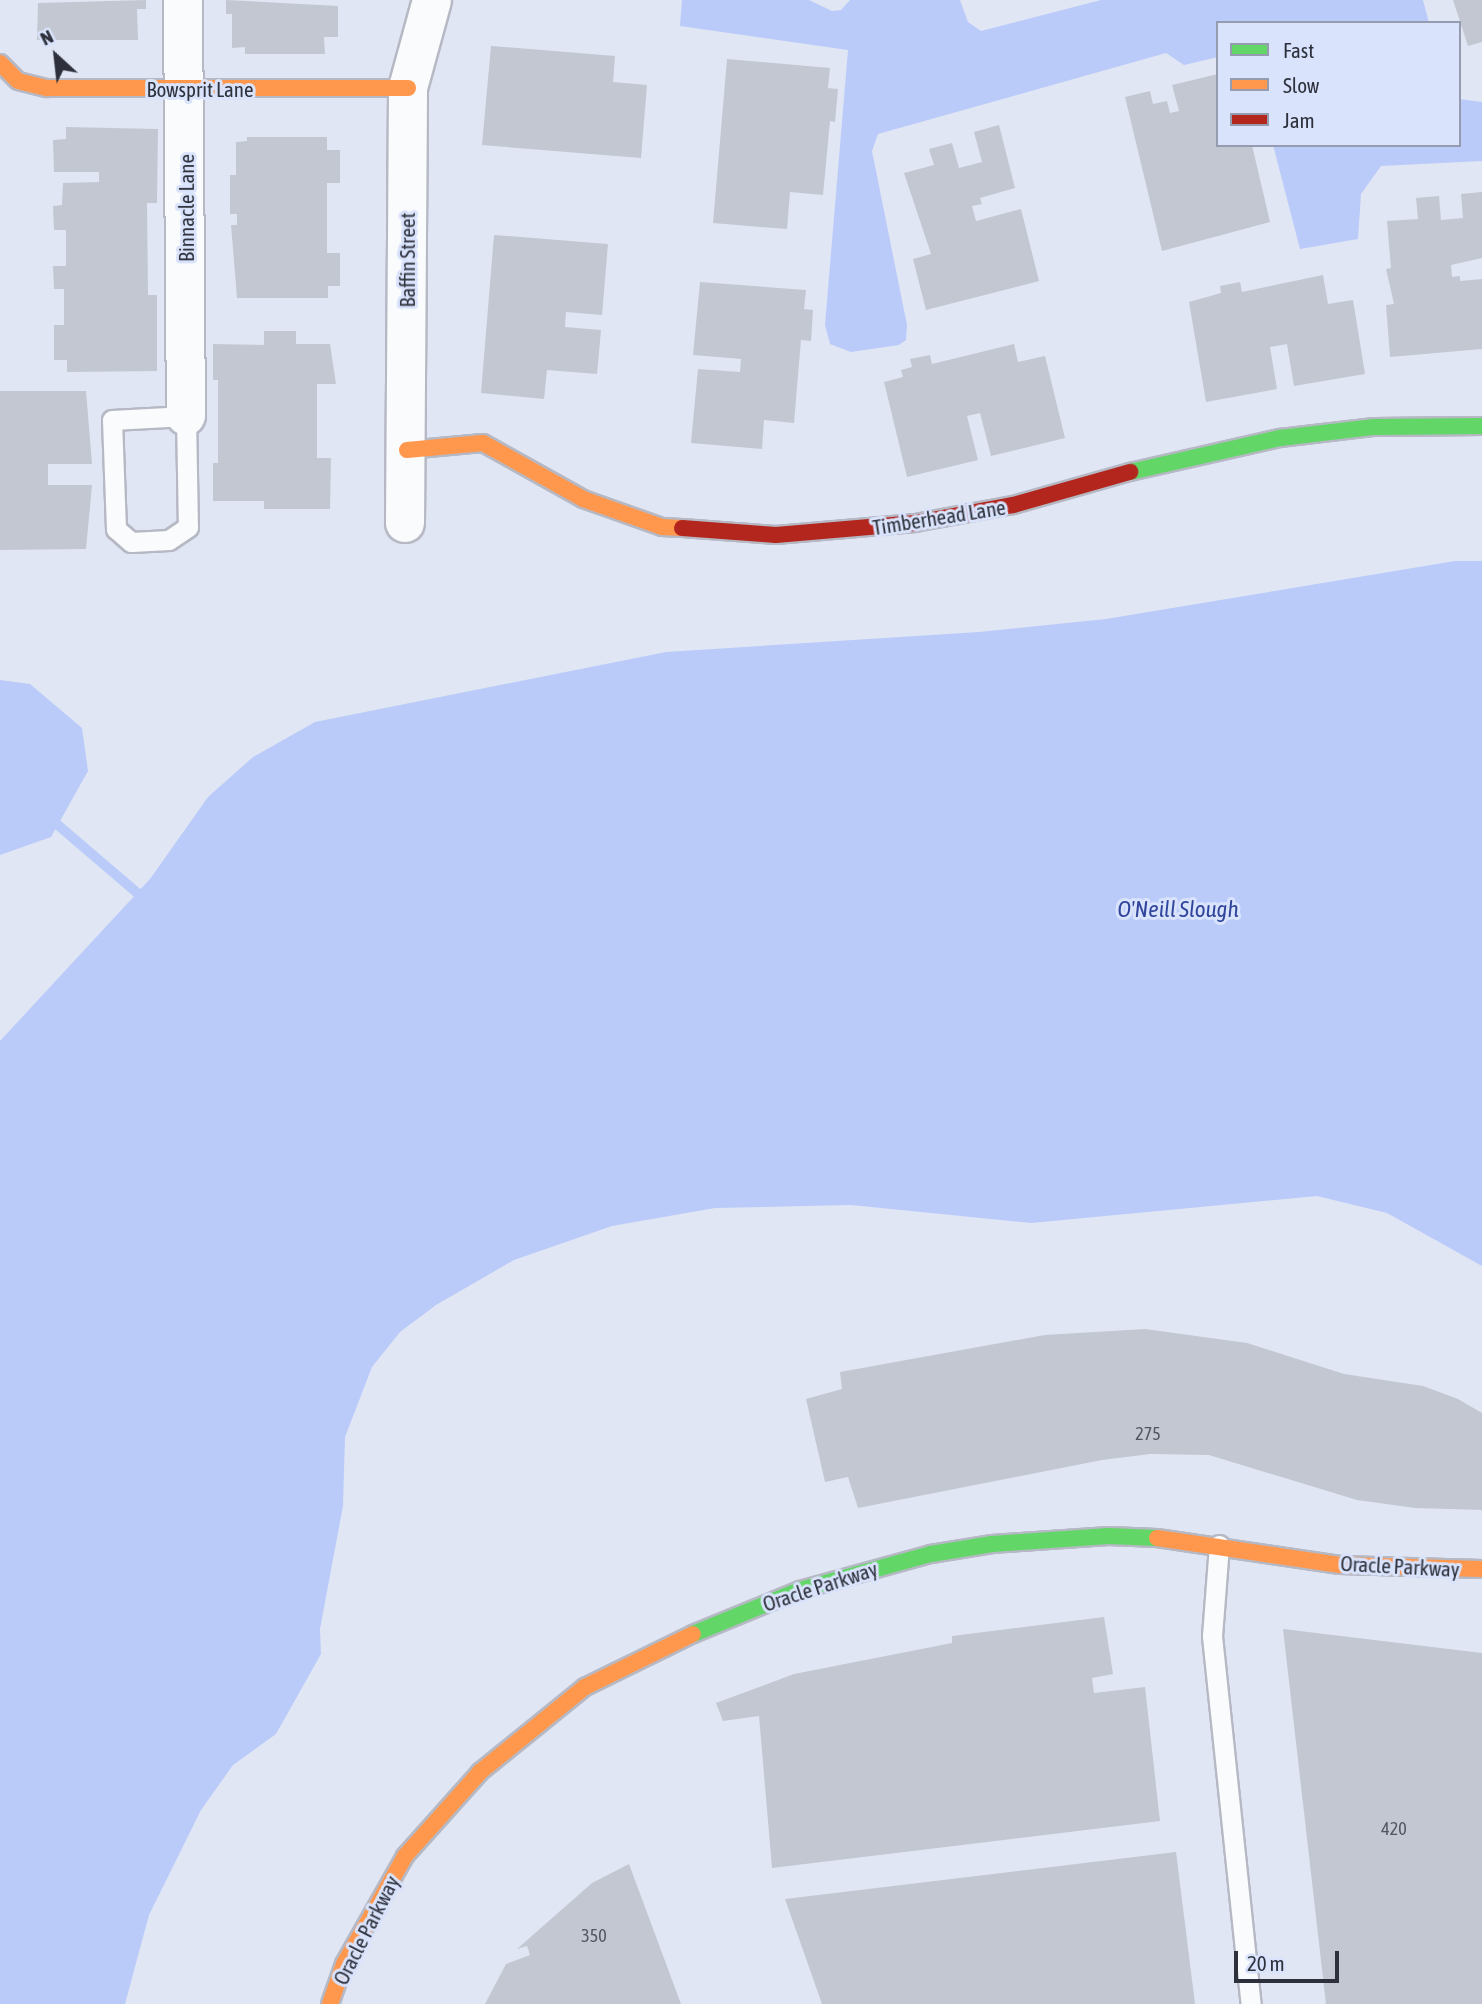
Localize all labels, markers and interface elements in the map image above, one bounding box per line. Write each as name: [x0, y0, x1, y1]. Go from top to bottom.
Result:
north arrow: [21, 21, 91, 91]
legend: [1216, 21, 1461, 147]
text: N: [36, 25, 56, 50]
text: Fast: [1283, 38, 1314, 62]
text: Slow: [1283, 73, 1319, 97]
street label: Bowsprit Lane: [146, 76, 254, 102]
text: Jam: [1283, 108, 1315, 132]
street label: Binnacle Lane: [173, 154, 199, 262]
street label: Baffin Street: [394, 212, 420, 308]
street label: Timberhead Lane: [871, 494, 1007, 540]
water label: O'Neill Slough: [1117, 895, 1239, 923]
house number: 275: [1135, 1423, 1161, 1445]
street label: Oracle Parkway: [1340, 1550, 1460, 1582]
street label: Oracle Parkway: [759, 1556, 881, 1616]
house number: 420: [1381, 1818, 1407, 1840]
street label: Oracle Parkway: [328, 1871, 404, 1989]
house number: 350: [581, 1925, 607, 1947]
scale bar: [1237, 1938, 1342, 1982]
text: 20 m: [1247, 1951, 1285, 1975]

